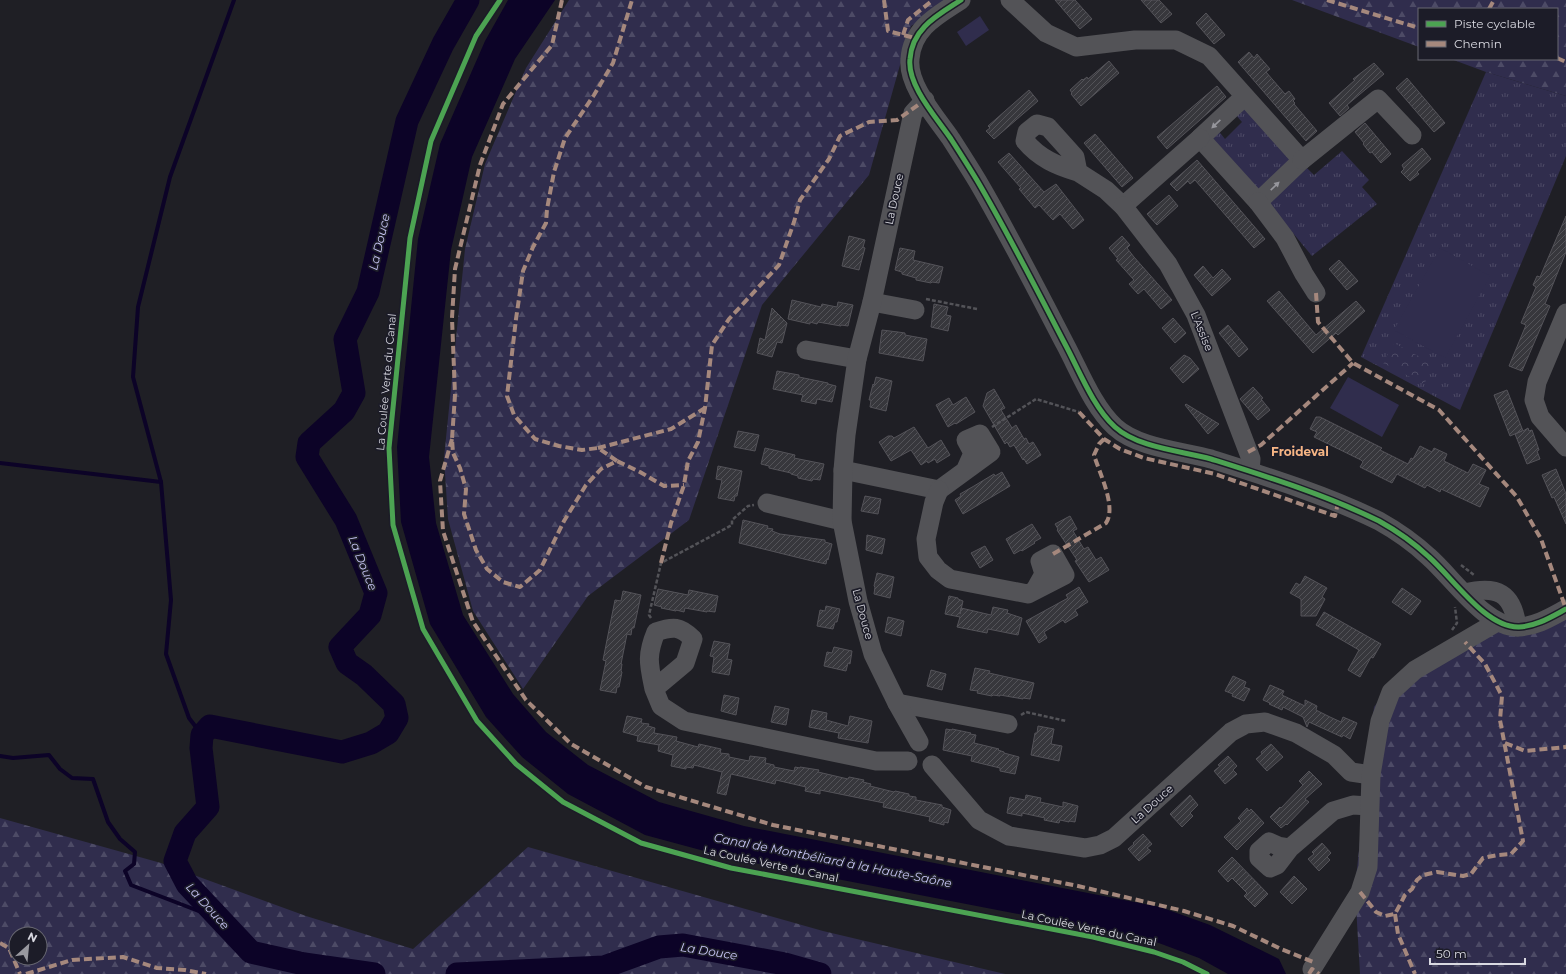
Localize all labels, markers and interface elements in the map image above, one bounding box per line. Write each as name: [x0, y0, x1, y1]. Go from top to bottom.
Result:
legend: [1418, 8, 1558, 60]
text: Piste cyclable: [1454, 16, 1535, 31]
text: Chemin: [1454, 36, 1502, 51]
one-way arrow: [1211, 119, 1221, 128]
street label: La Douce: [882, 172, 906, 226]
one-way arrow: [1270, 181, 1280, 191]
water label: La Douce: [365, 212, 393, 272]
street label: L'Assise: [1188, 309, 1216, 353]
street label: La Coulée Verte du Canal: [373, 313, 399, 451]
district label: Froideval: [1271, 444, 1329, 459]
water label: La Douce: [345, 533, 381, 593]
street label: La Douce: [850, 587, 877, 641]
street label: La Douce: [1128, 781, 1176, 827]
water label: Canal de Montbéliard à la Haute-Saône: [713, 830, 953, 890]
street label: La Coulée Verte du Canal: [702, 843, 840, 885]
water label: La Douce: [183, 880, 233, 932]
street label: La Coulée Verte du Canal: [1020, 907, 1158, 949]
north arrow: [8, 926, 48, 966]
text: N: [25, 929, 40, 945]
water label: La Douce: [679, 939, 739, 963]
scale bar: [1430, 940, 1525, 966]
text: 50 m: [1436, 946, 1467, 961]

